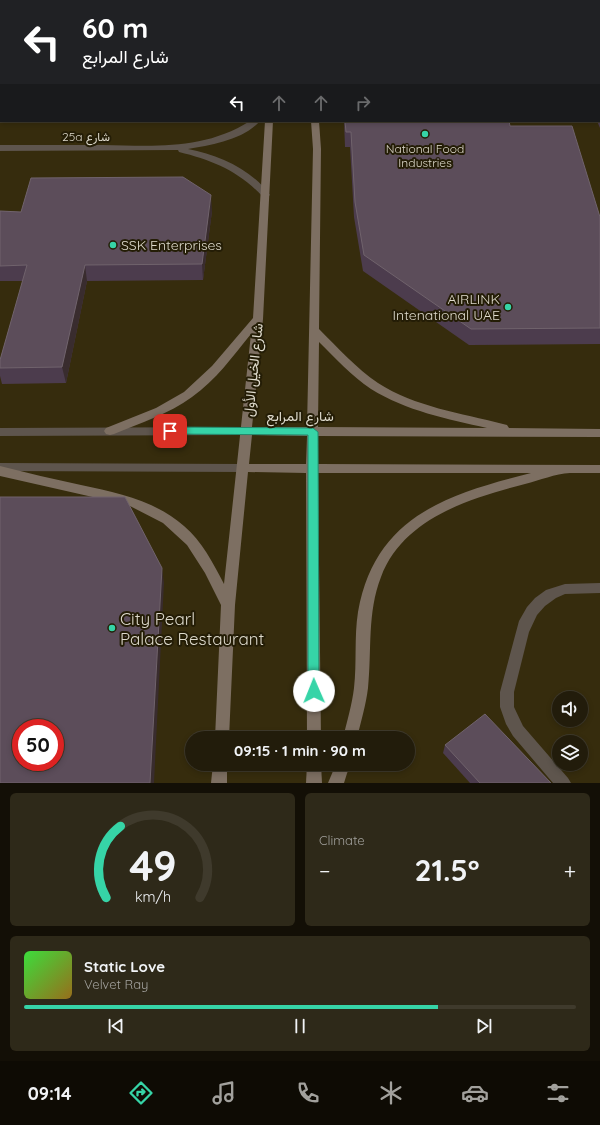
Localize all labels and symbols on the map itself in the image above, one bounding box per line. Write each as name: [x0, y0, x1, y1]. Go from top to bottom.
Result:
street label: 25a شارع: [62, 129, 110, 146]
marker: National Food Industries: [420, 129, 430, 139]
place label: National Food Industries: [386, 141, 464, 170]
place label: SSK Enterprises: [121, 236, 222, 254]
marker: SSK Enterprises: [108, 240, 118, 250]
place label: AIRLINK Intenational UAE: [393, 290, 500, 324]
marker: AIRLINK Intenational UAE: [503, 302, 513, 312]
street label: شارع الخيل الأول: [239, 322, 269, 418]
street label: شارع المرابع: [266, 407, 334, 427]
pin: [153, 414, 187, 448]
place label: City Pearl Palace Restaurant: [120, 608, 265, 649]
marker: City Pearl Palace Restaurant: [107, 623, 117, 633]
position arrow: [293, 670, 335, 712]
speed limit sign: 50: [12, 719, 64, 771]

